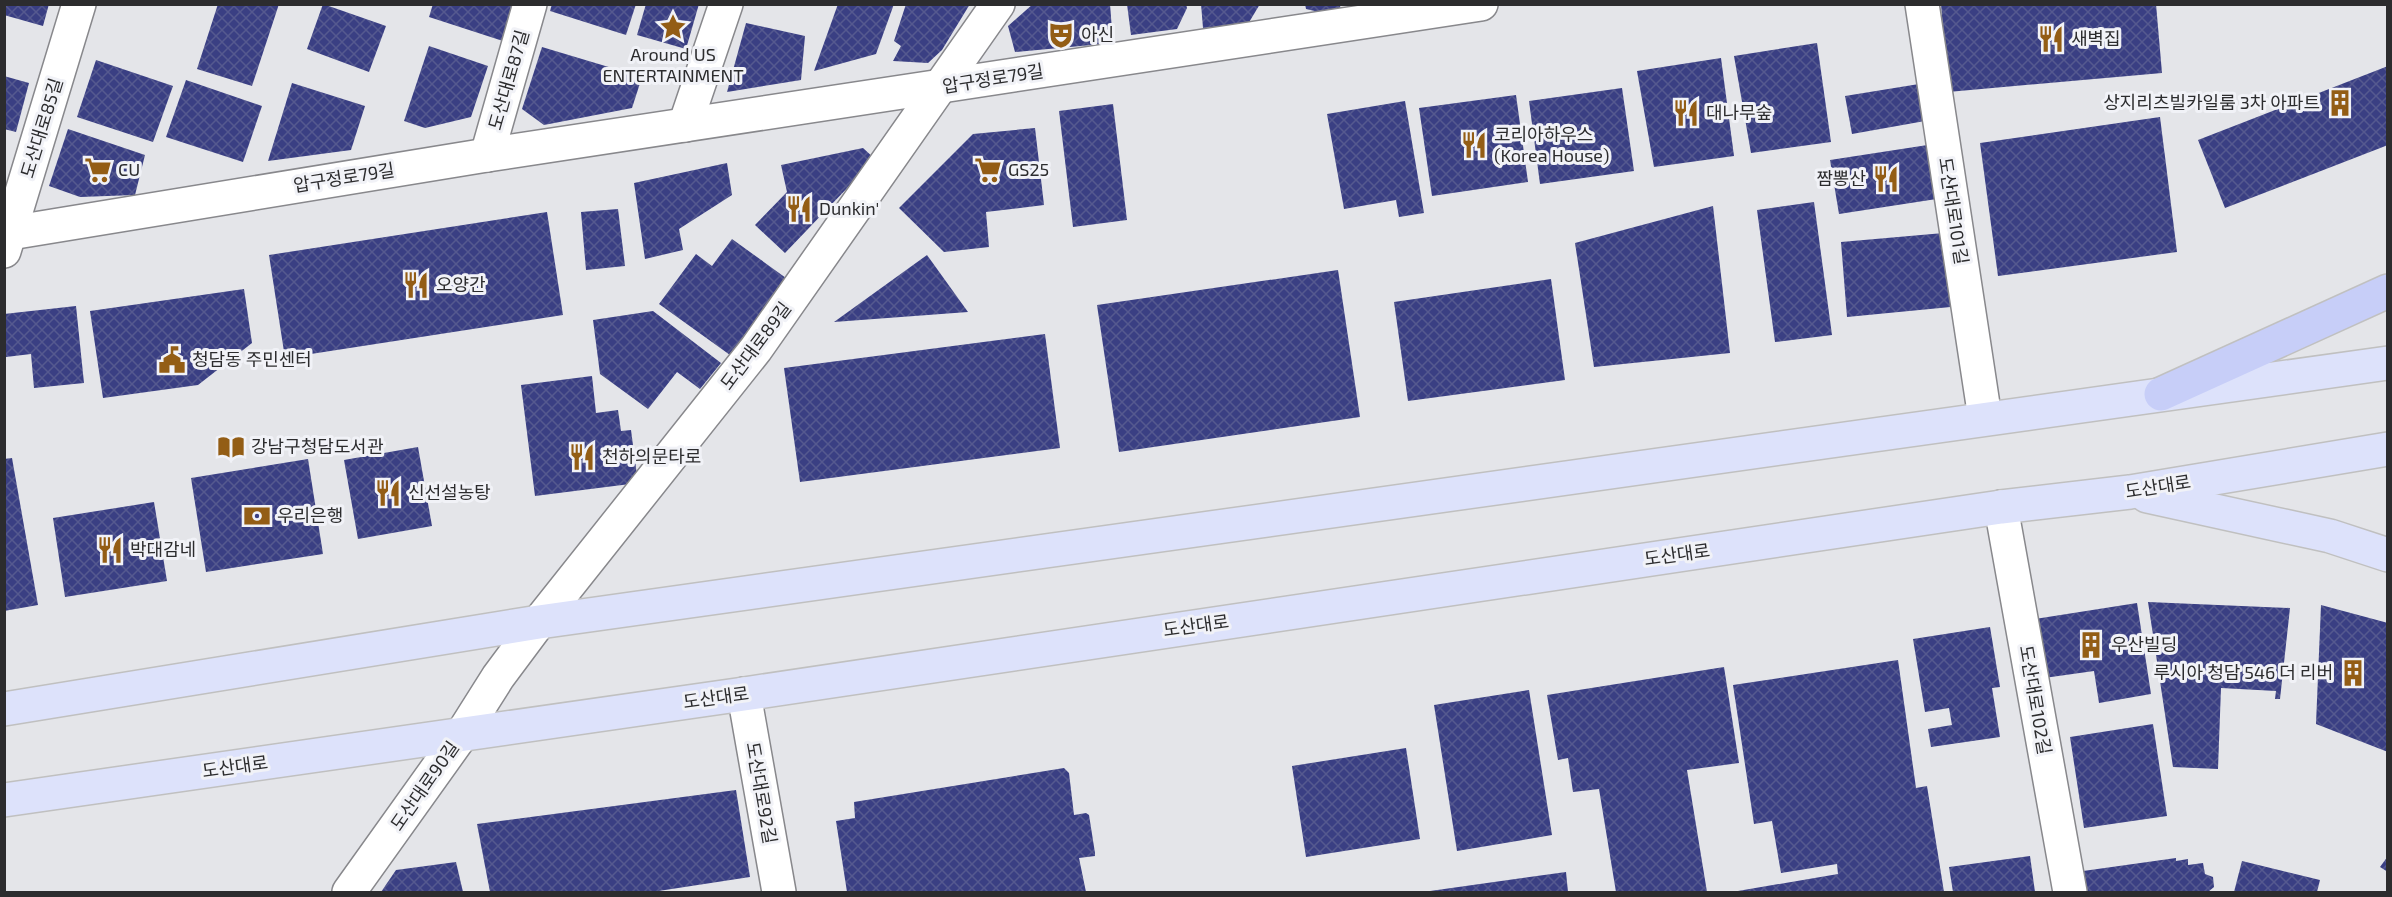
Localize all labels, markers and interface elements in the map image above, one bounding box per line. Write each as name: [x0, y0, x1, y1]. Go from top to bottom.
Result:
place icon: Around US ENTERTAINMENT: [658, 12, 688, 42]
theatre icon: 아신: [1046, 20, 1076, 50]
place label: 아신: [1081, 23, 1114, 45]
restaurant icon: 새벽집: [2036, 24, 2066, 54]
street label: 도산대로87길: [483, 27, 533, 132]
place label: 새벽집: [2071, 27, 2121, 49]
place label: Around US ENTERTAINMENT: [602, 43, 744, 86]
street label: 압구정로79길: [941, 59, 1045, 97]
street label: 도산대로85길: [15, 75, 67, 180]
building icon: 상지리츠빌카일룸 3차 아파트: [2325, 88, 2355, 118]
place label: 상지리츠빌카일룸 3차 아파트: [2103, 91, 2320, 113]
restaurant icon: 대나무숲: [1671, 98, 1701, 128]
place label: 대나무숲: [1706, 101, 1772, 123]
place label: 코리아하우스 (Korea House): [1494, 123, 1609, 166]
restaurant icon: 코리아하우스 (Korea House): [1459, 130, 1489, 160]
supermarket icon: CU: [83, 155, 113, 185]
supermarket icon: GS25: [973, 155, 1003, 185]
street label: 도산대로101길: [1935, 156, 1973, 266]
place label: CU: [118, 158, 140, 180]
street label: 압구정로79길: [292, 158, 396, 196]
place label: GS25: [1008, 158, 1049, 180]
restaurant icon: 짬뽕산: [1871, 164, 1901, 194]
place label: 짬뽕산: [1816, 167, 1866, 189]
restaurant icon: Dunkin': [784, 194, 814, 224]
place label: Dunkin': [819, 197, 879, 219]
restaurant icon: 오양간: [401, 270, 431, 300]
place label: 오양간: [436, 273, 486, 295]
street label: 도산대로89길: [715, 297, 795, 394]
public building icon: 청담동 주민센터: [157, 345, 187, 375]
place label: 청담동 주민센터: [192, 348, 312, 370]
library icon: 강남구청담도서관: [216, 432, 246, 462]
place label: 강남구청담도서관: [251, 435, 384, 457]
restaurant icon: 천하의문타로: [567, 442, 597, 472]
place label: 천하의문타로: [602, 445, 701, 467]
street label: 도산대로: [2123, 470, 2192, 502]
restaurant icon: 신선설농탕: [373, 478, 403, 508]
place label: 신선설농탕: [408, 481, 491, 503]
bank icon: 우리은행: [242, 501, 272, 531]
place label: 우리은행: [277, 504, 343, 526]
restaurant icon: 박대감네: [95, 535, 125, 565]
place label: 박대감네: [130, 538, 196, 560]
street label: 도산대로: [1643, 539, 1711, 570]
street label: 도산대로: [1162, 610, 1230, 641]
building icon: 우산빌딩: [2076, 630, 2106, 660]
place label: 우산빌딩: [2111, 633, 2177, 655]
street label: 도산대로102길: [2016, 643, 2056, 756]
building icon: 루시아 청담 546 더 리버: [2338, 658, 2368, 688]
place label: 루시아 청담 546 더 리버: [2153, 661, 2333, 683]
street label: 도산대로: [682, 682, 750, 713]
street label: 도산대로90길: [385, 737, 463, 834]
street label: 도산대로92길: [742, 740, 782, 846]
street label: 도산대로: [201, 751, 269, 782]

